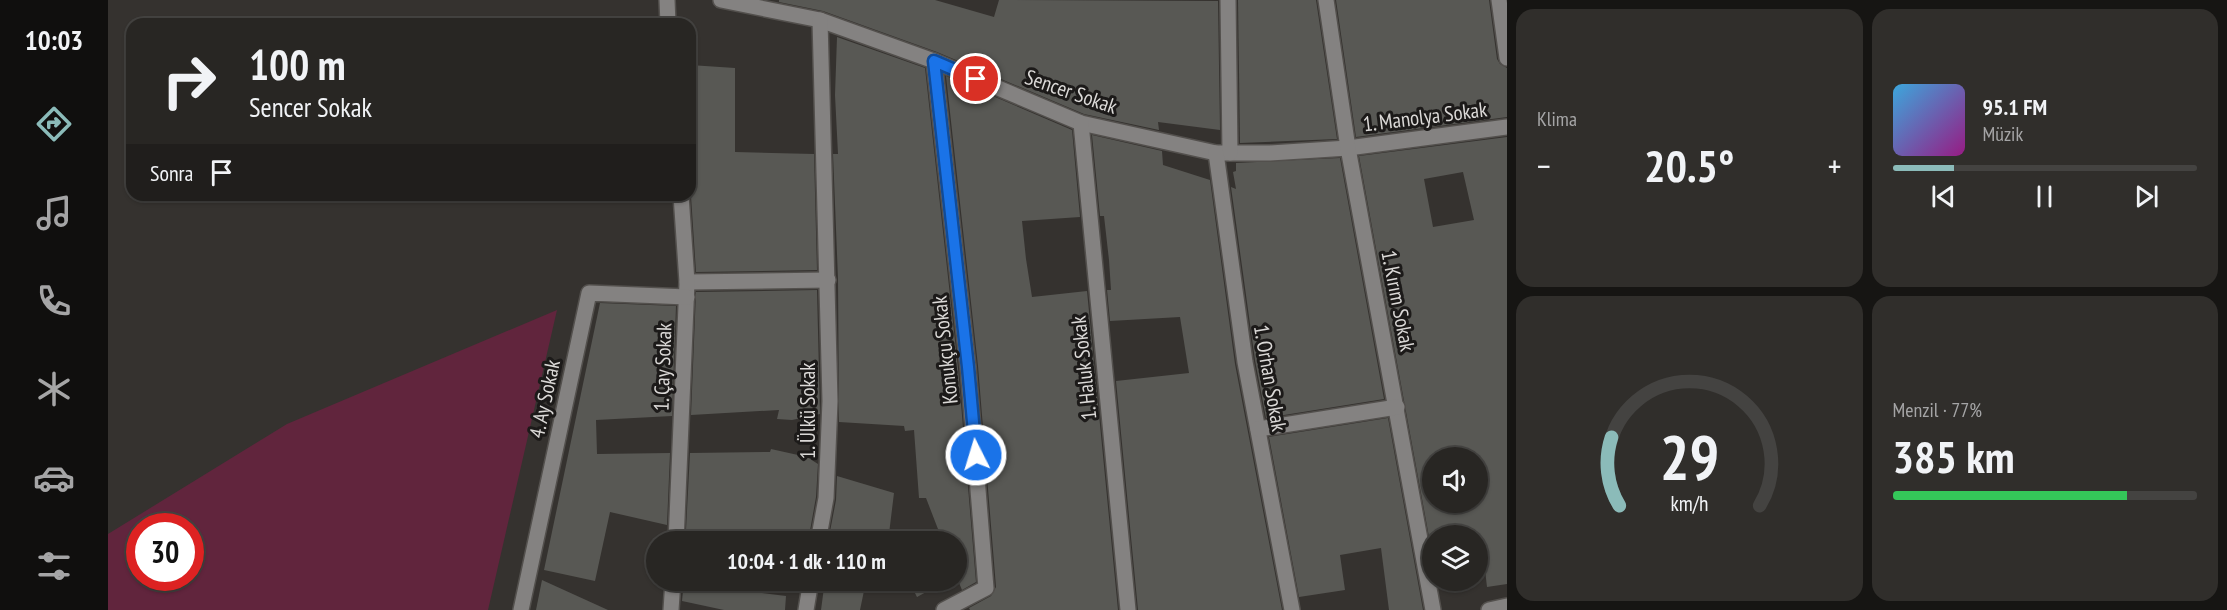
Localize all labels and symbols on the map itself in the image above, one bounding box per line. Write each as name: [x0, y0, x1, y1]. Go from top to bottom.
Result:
pin: [950, 53, 1001, 104]
street label: Sencer Sokak: [1022, 63, 1121, 120]
street label: 1. Manolya Sokak: [1361, 96, 1488, 138]
street label: 1. Kırım Sokak: [1375, 248, 1422, 354]
street label: Konukçu Sokak: [925, 295, 964, 406]
street label: 1. Haluk Sokak: [1065, 315, 1102, 422]
street label: 1. Çay Sokak: [647, 322, 678, 412]
street label: 1. Orhan Sokak: [1248, 323, 1293, 433]
street label: 4. Ay Sokak: [523, 357, 566, 441]
street label: 1. Ülkü Sokak: [794, 363, 821, 459]
position arrow: [944, 423, 1008, 487]
speed limit sign: 30: [126, 513, 204, 591]

